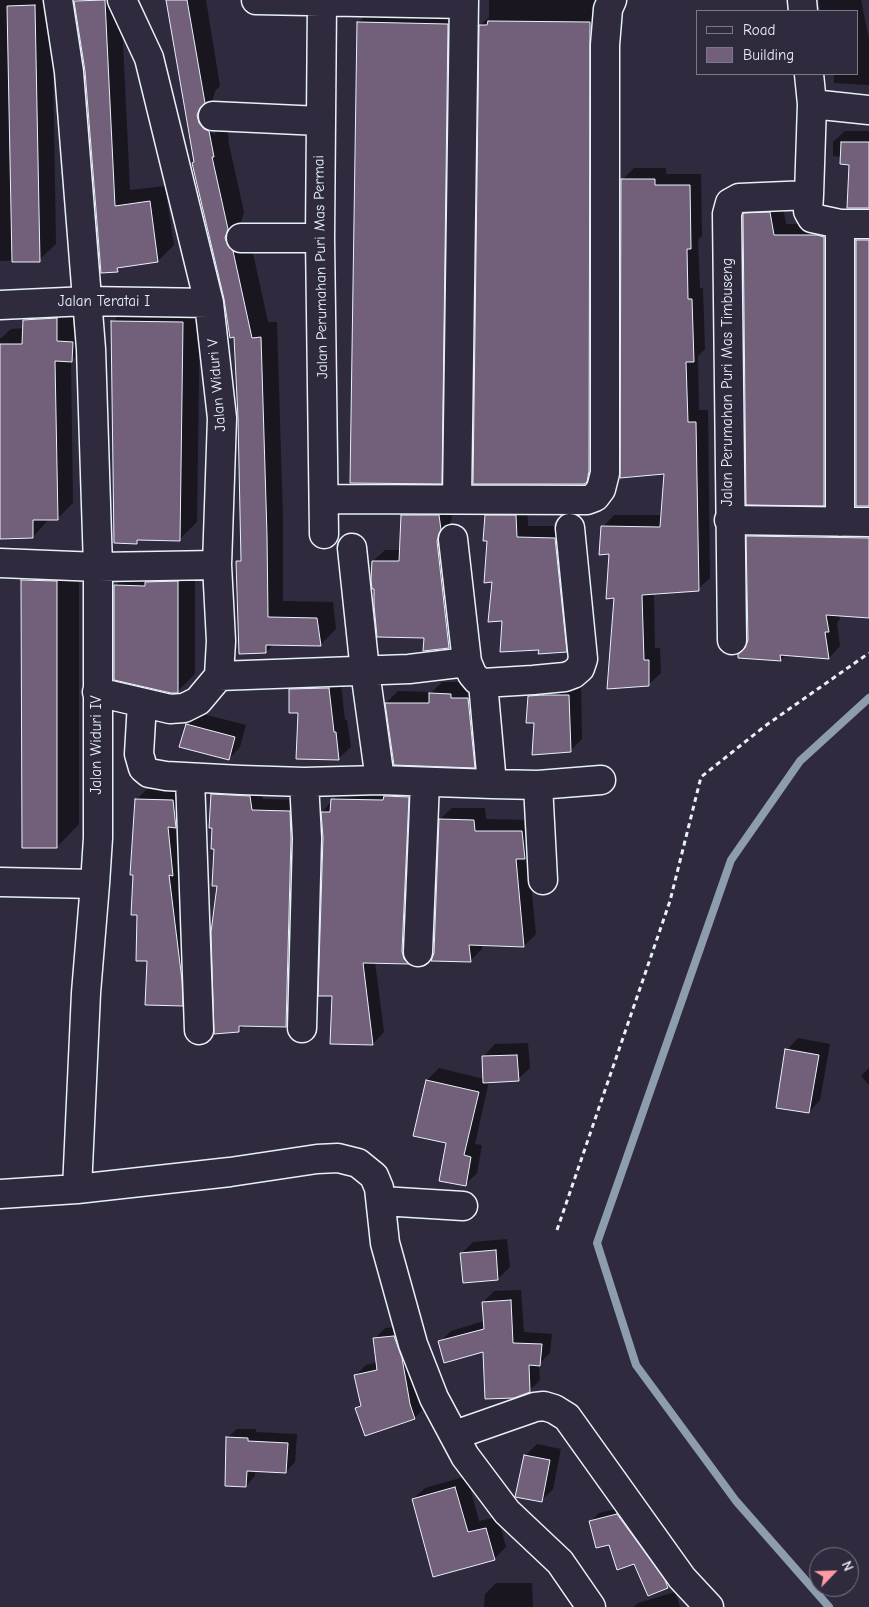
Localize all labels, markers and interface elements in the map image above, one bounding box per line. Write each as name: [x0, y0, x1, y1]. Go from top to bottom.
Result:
legend: [696, 10, 859, 75]
text: Road: [743, 21, 775, 39]
text: Building: [743, 46, 794, 64]
street label: Jalan Perumahan Puri Mas Permai: [310, 155, 332, 379]
street label: Jalan Perumahan Puri Mas Timbuseng: [719, 258, 737, 506]
street label: Jalan Teratai I: [58, 293, 150, 311]
street label: Jalan Widuri V: [204, 338, 230, 432]
street label: Jalan Widuri IV: [88, 695, 106, 795]
north arrow: [809, 1547, 859, 1597]
text: N: [838, 1558, 857, 1574]

